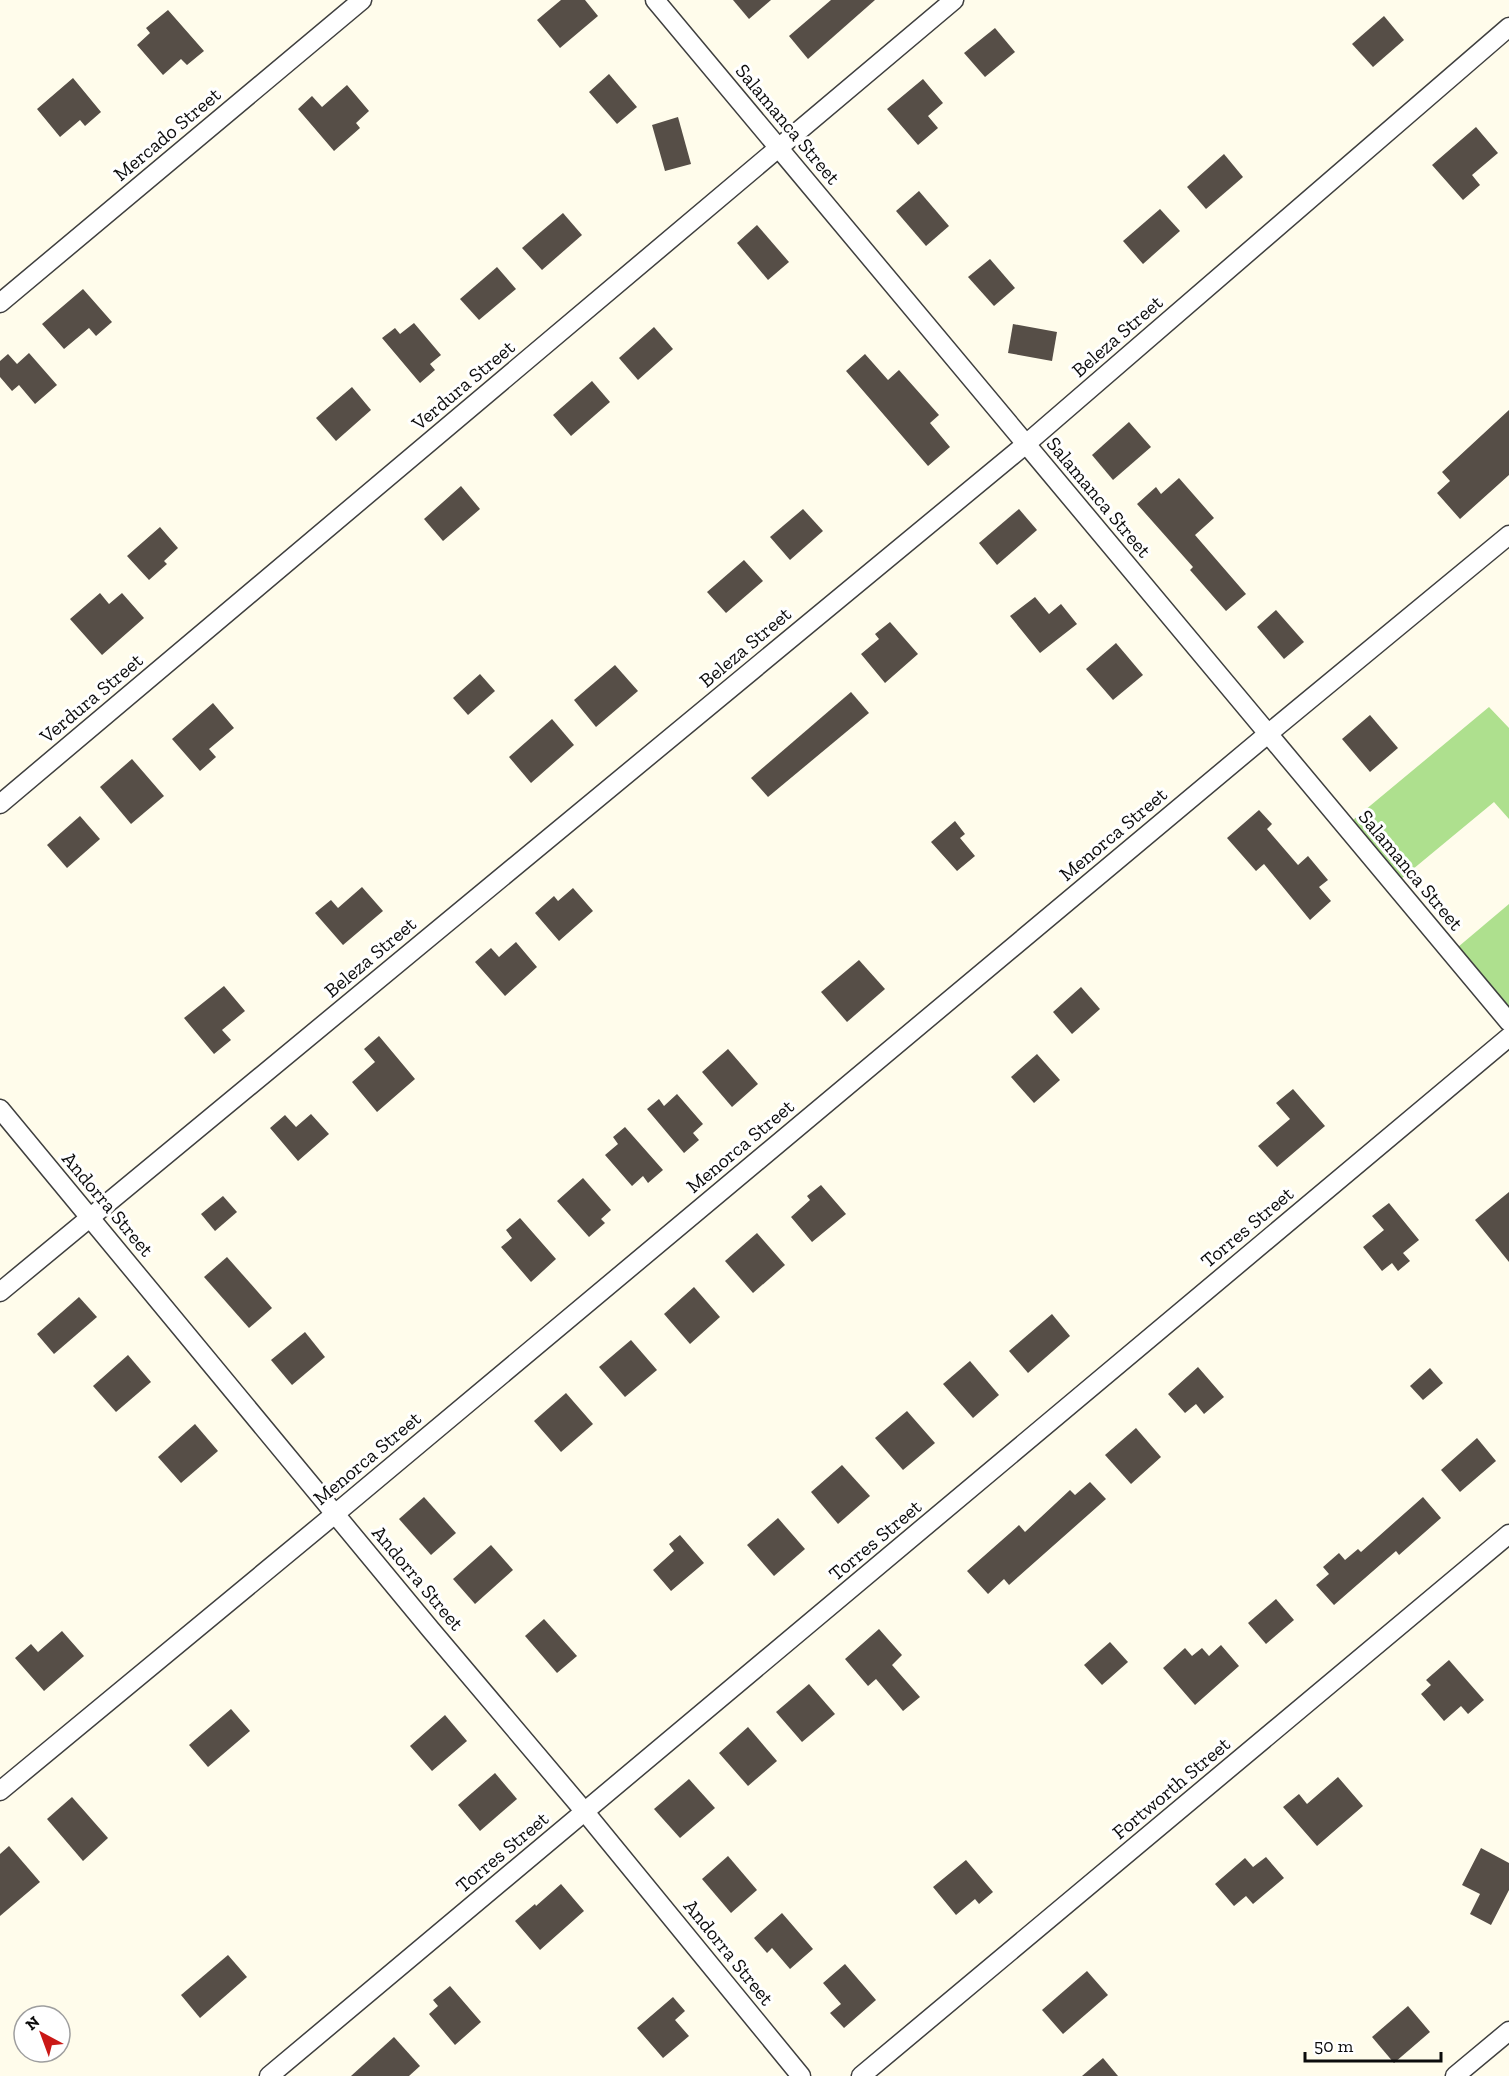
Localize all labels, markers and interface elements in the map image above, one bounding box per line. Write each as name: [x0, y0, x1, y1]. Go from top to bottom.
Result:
street label: Salamanca Street: [731, 59, 846, 190]
street label: Mercado Street: [109, 82, 226, 186]
street label: Beleza Street: [1067, 290, 1168, 382]
street label: Verdura Street: [406, 335, 520, 436]
street label: Salamanca Street: [1042, 432, 1157, 563]
street label: Beleza Street: [694, 601, 796, 692]
street label: Verdura Street: [34, 648, 148, 749]
street label: Menorca Street: [1054, 782, 1172, 886]
street label: Salamanca Street: [1354, 805, 1469, 936]
street label: Beleza Street: [319, 911, 421, 1002]
street label: Menorca Street: [681, 1094, 799, 1198]
street label: Andorra Street: [57, 1147, 159, 1262]
street label: Torres Street: [1196, 1181, 1299, 1273]
street label: Menorca Street: [308, 1406, 426, 1510]
street label: Torres Street: [824, 1494, 927, 1586]
street label: Andorra Street: [367, 1521, 469, 1636]
street label: Fortworth Street: [1107, 1731, 1235, 1844]
street label: Torres Street: [451, 1806, 554, 1898]
street label: Andorra Street: [679, 1894, 779, 2010]
north arrow: [12, 2004, 72, 2064]
text: N: [22, 2012, 43, 2034]
scale bar: [1305, 2025, 1442, 2063]
text: 50 m: [1314, 2035, 1354, 2057]

